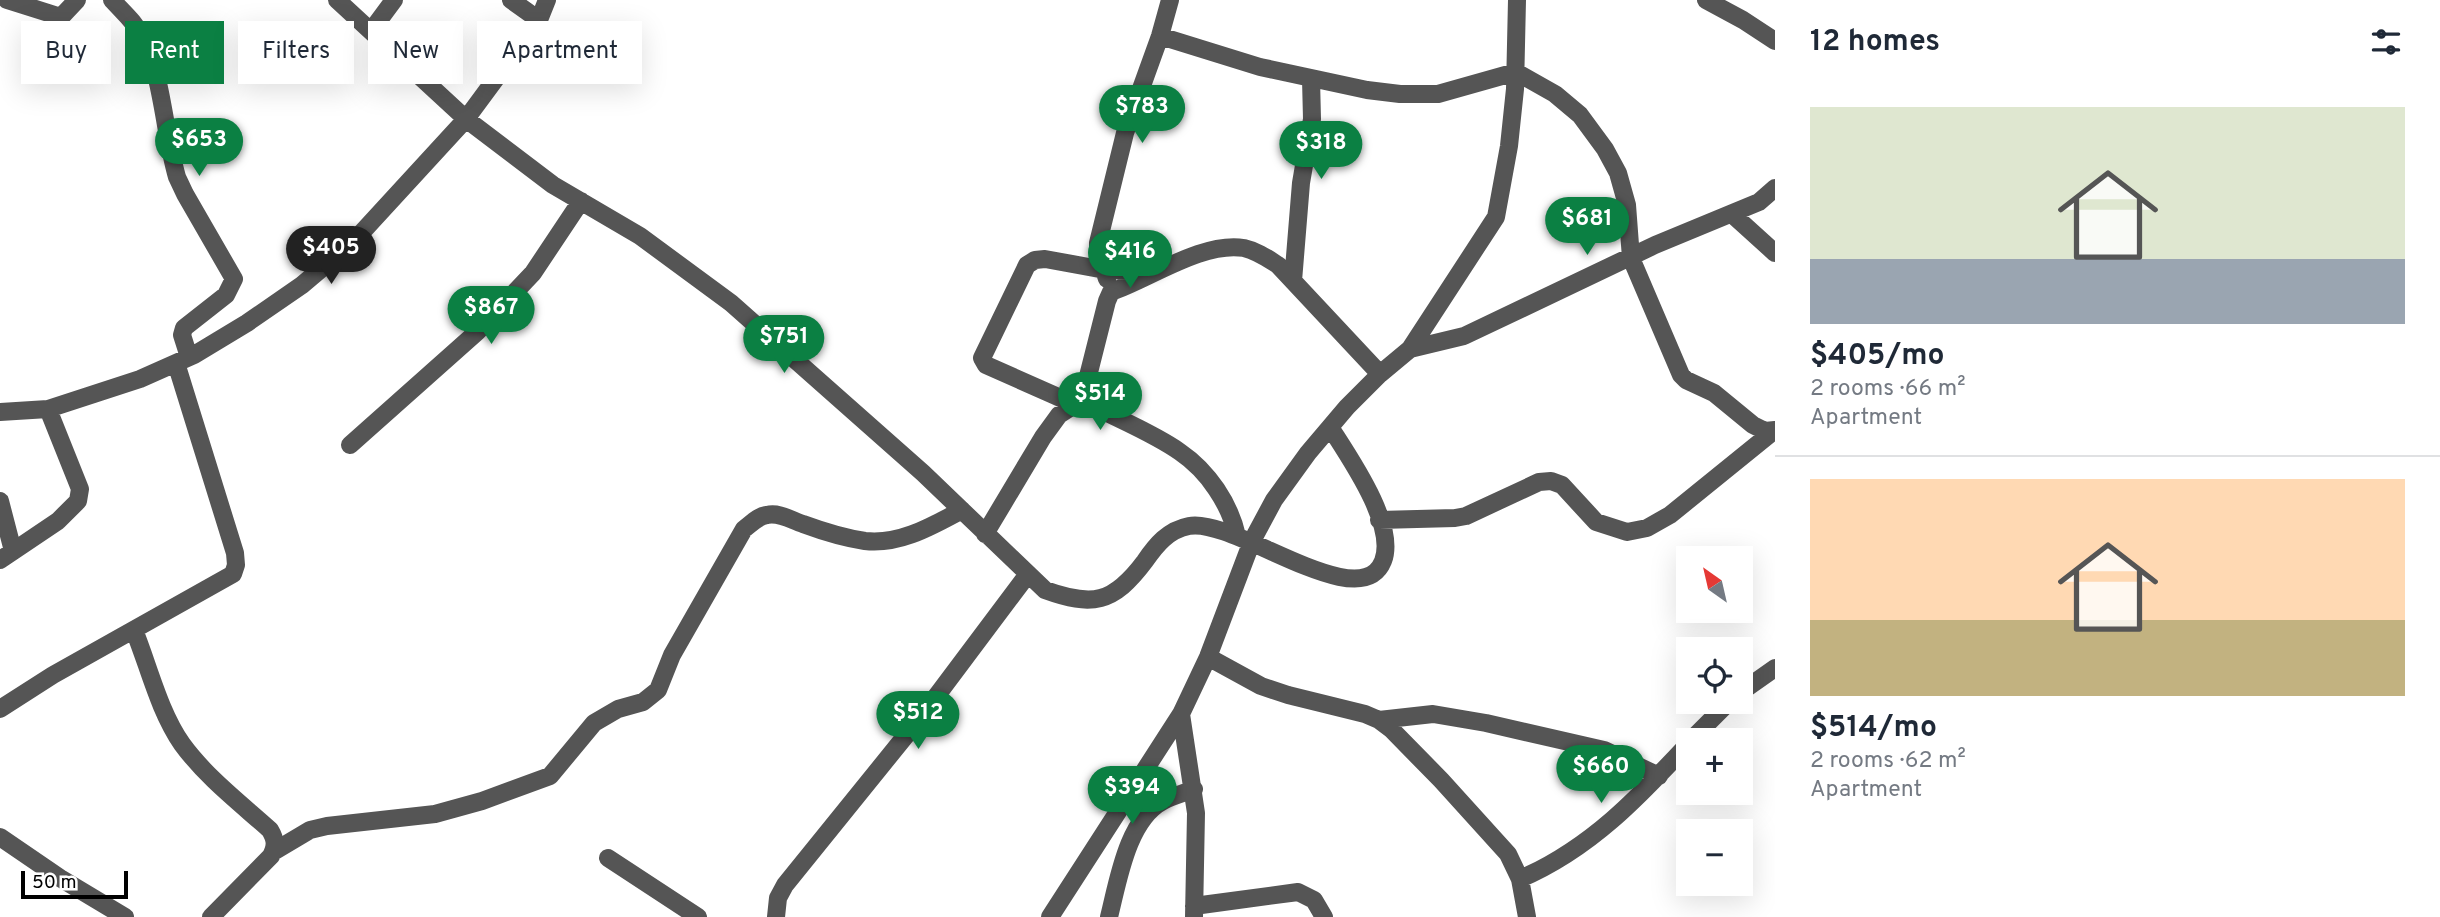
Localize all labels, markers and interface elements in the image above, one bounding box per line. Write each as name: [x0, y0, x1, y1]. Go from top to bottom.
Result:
chip: Buy: [21, 21, 111, 84]
chip: Rent: [125, 21, 224, 84]
chip: Filters: [238, 21, 354, 84]
chip: New: [368, 21, 463, 84]
chip: Apartment: [477, 21, 642, 84]
icon: filters: [2367, 23, 2405, 61]
text: 12 homes: [1810, 24, 1940, 61]
pin: $783: [1101, 86, 1183, 145]
text: $783: [1115, 93, 1169, 122]
pin: $653: [158, 118, 240, 178]
pin: $318: [1280, 122, 1362, 181]
text: $653: [171, 126, 227, 155]
text: $318: [1295, 129, 1347, 158]
icon: home: [2045, 152, 2171, 278]
pin: $681: [1546, 198, 1628, 257]
text: $681: [1561, 205, 1613, 234]
pin: $405: [290, 226, 372, 286]
pin: $416: [1089, 230, 1171, 290]
text: $405: [302, 234, 360, 263]
text: $416: [1104, 238, 1156, 267]
pin: $867: [450, 286, 532, 346]
text: $867: [464, 294, 518, 323]
pin: $751: [743, 316, 825, 375]
text: $751: [759, 323, 809, 352]
text: $405/mo: [1810, 338, 1945, 375]
pin: $514: [1059, 372, 1141, 432]
text: 2 rooms · 66 m²: [1810, 375, 1966, 404]
text: $514: [1074, 380, 1126, 409]
text: Apartment: [1810, 404, 1922, 433]
icon: home: [2045, 524, 2171, 650]
north arrow: [1676, 546, 1754, 623]
map controls: [1676, 546, 1753, 896]
button: locate: [1676, 637, 1753, 714]
pin: $512: [877, 692, 959, 751]
text: $512: [892, 699, 944, 728]
text: $514/mo: [1810, 710, 1937, 747]
button: +: [1676, 728, 1753, 805]
pin: $660: [1560, 746, 1642, 805]
text: 2 rooms · 62 m²: [1810, 747, 1966, 776]
text: $660: [1572, 753, 1630, 782]
pin: $394: [1091, 766, 1173, 826]
text: $394: [1104, 774, 1160, 803]
text: Apartment: [1810, 776, 1922, 805]
button: −: [1676, 819, 1753, 896]
scale bar: [21, 868, 128, 900]
text: 50 m: [32, 871, 77, 895]

